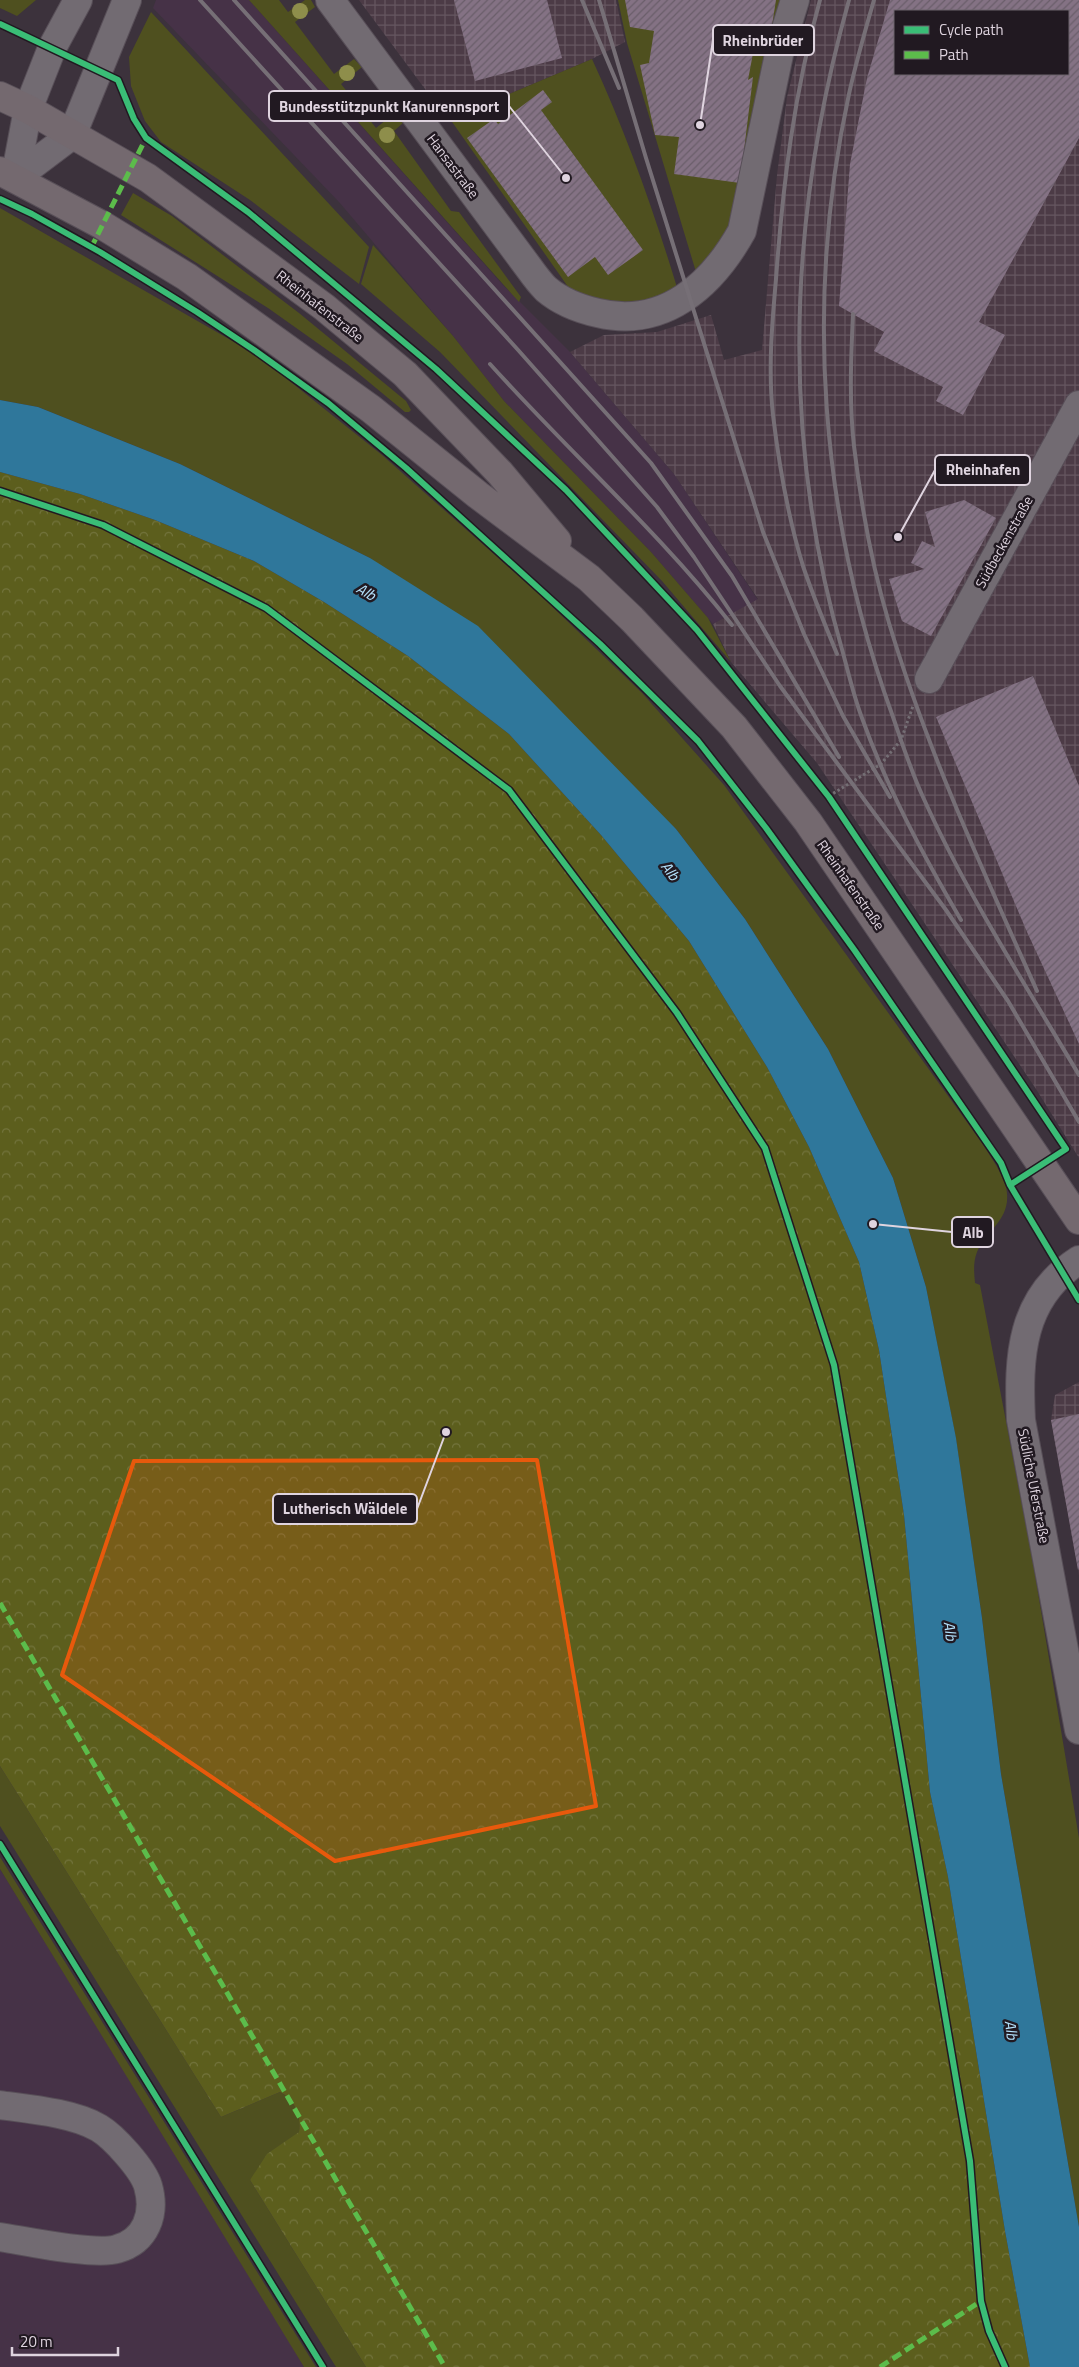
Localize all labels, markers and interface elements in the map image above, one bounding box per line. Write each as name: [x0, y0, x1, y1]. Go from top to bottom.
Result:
legend: [894, 10, 1069, 75]
text: Cycle path: [939, 18, 1004, 41]
callout: Rheinbrüder: [713, 25, 814, 55]
text: Rheinbrüder: [723, 29, 804, 52]
text: Path: [939, 43, 969, 66]
callout: Bundesstützpunkt Kanurennsport: [269, 91, 509, 121]
text: Bundesstützpunkt Kanurennsport: [279, 95, 500, 118]
street label: Hansastraße: [422, 129, 485, 202]
street label: Rheinhafenstraße: [272, 265, 368, 346]
callout: Rheinhafen: [935, 455, 1030, 485]
text: Rheinhafen: [946, 458, 1020, 481]
street label: Südbeckenstraße: [970, 492, 1038, 592]
water label: Alb: [352, 577, 381, 607]
street label: Rheinhafenstraße: [812, 835, 890, 934]
water label: Alb: [655, 856, 686, 886]
callout: Alb: [952, 1217, 993, 1247]
text: Alb: [962, 1221, 984, 1244]
street label: Südliche Uferstraße: [1013, 1427, 1056, 1545]
callout: Lutherisch Wäldele: [273, 1494, 417, 1524]
text: Lutherisch Wäldele: [283, 1497, 408, 1520]
water label: Alb: [938, 1620, 963, 1642]
water label: Alb: [999, 2019, 1024, 2041]
scale bar: [12, 2324, 119, 2356]
text: 20 m: [20, 2330, 53, 2353]

